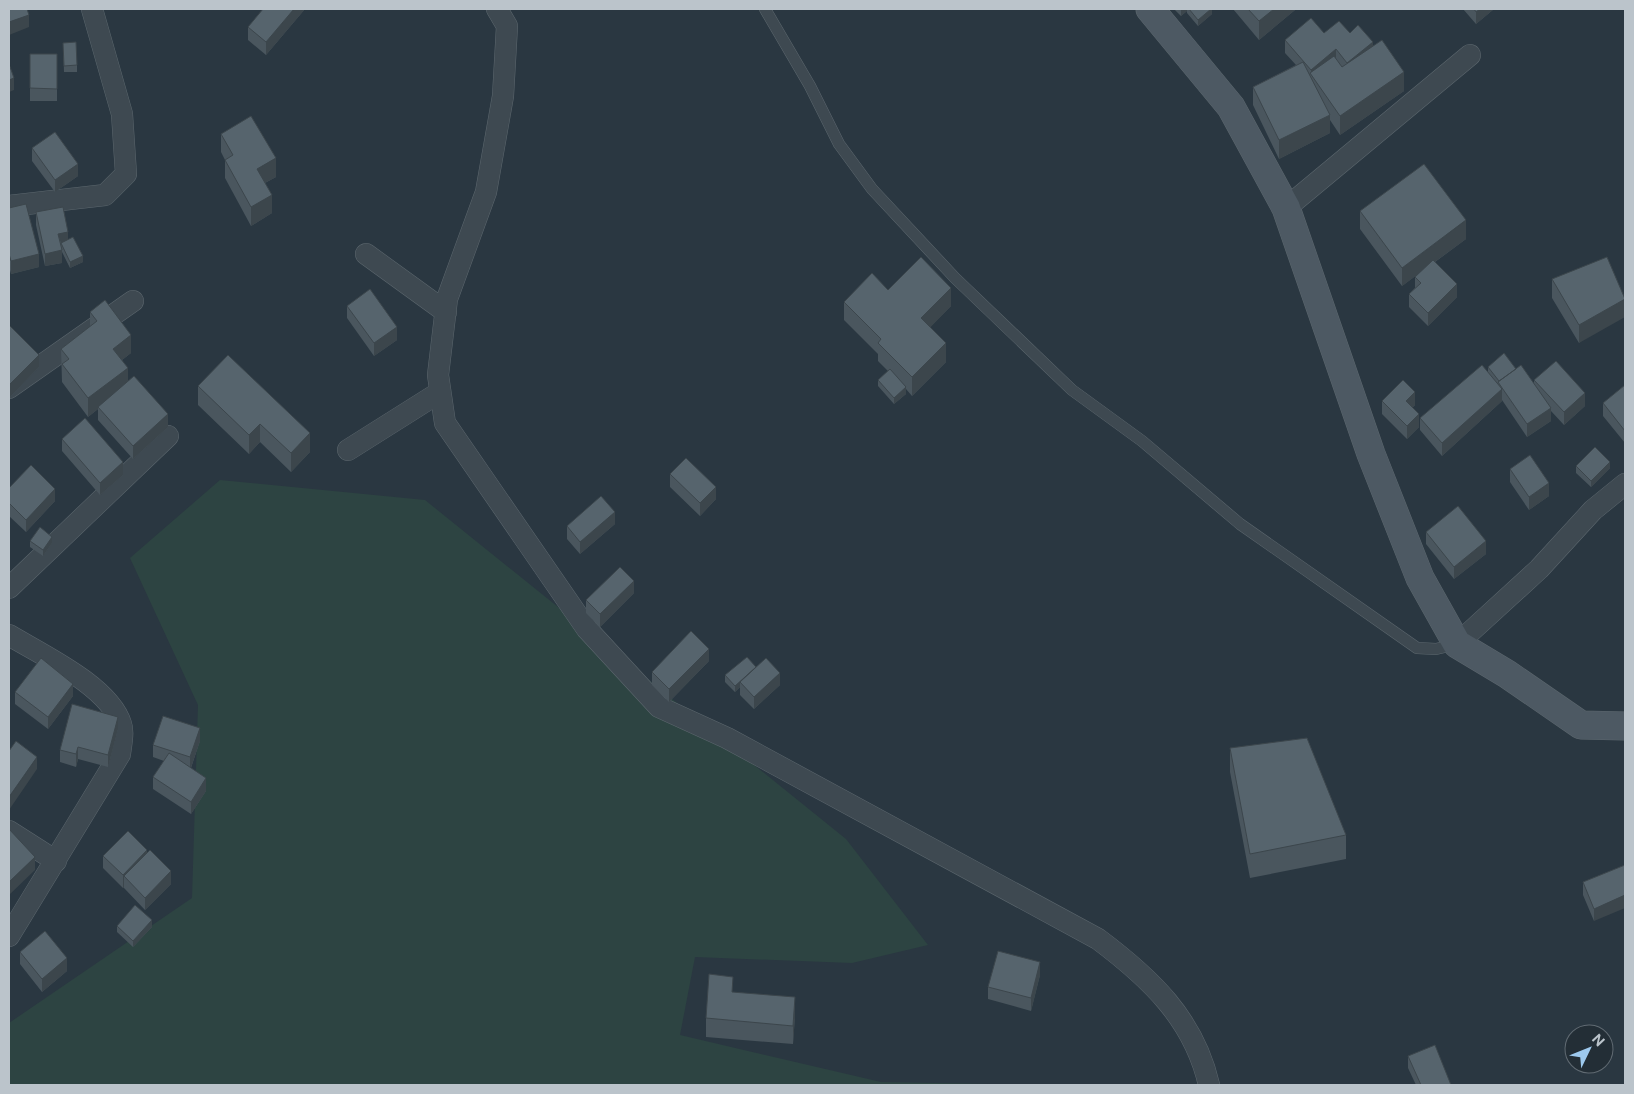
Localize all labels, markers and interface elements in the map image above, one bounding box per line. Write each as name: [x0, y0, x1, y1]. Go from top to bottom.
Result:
north arrow: [1564, 1024, 1614, 1074]
text: N: [1589, 1031, 1608, 1050]

